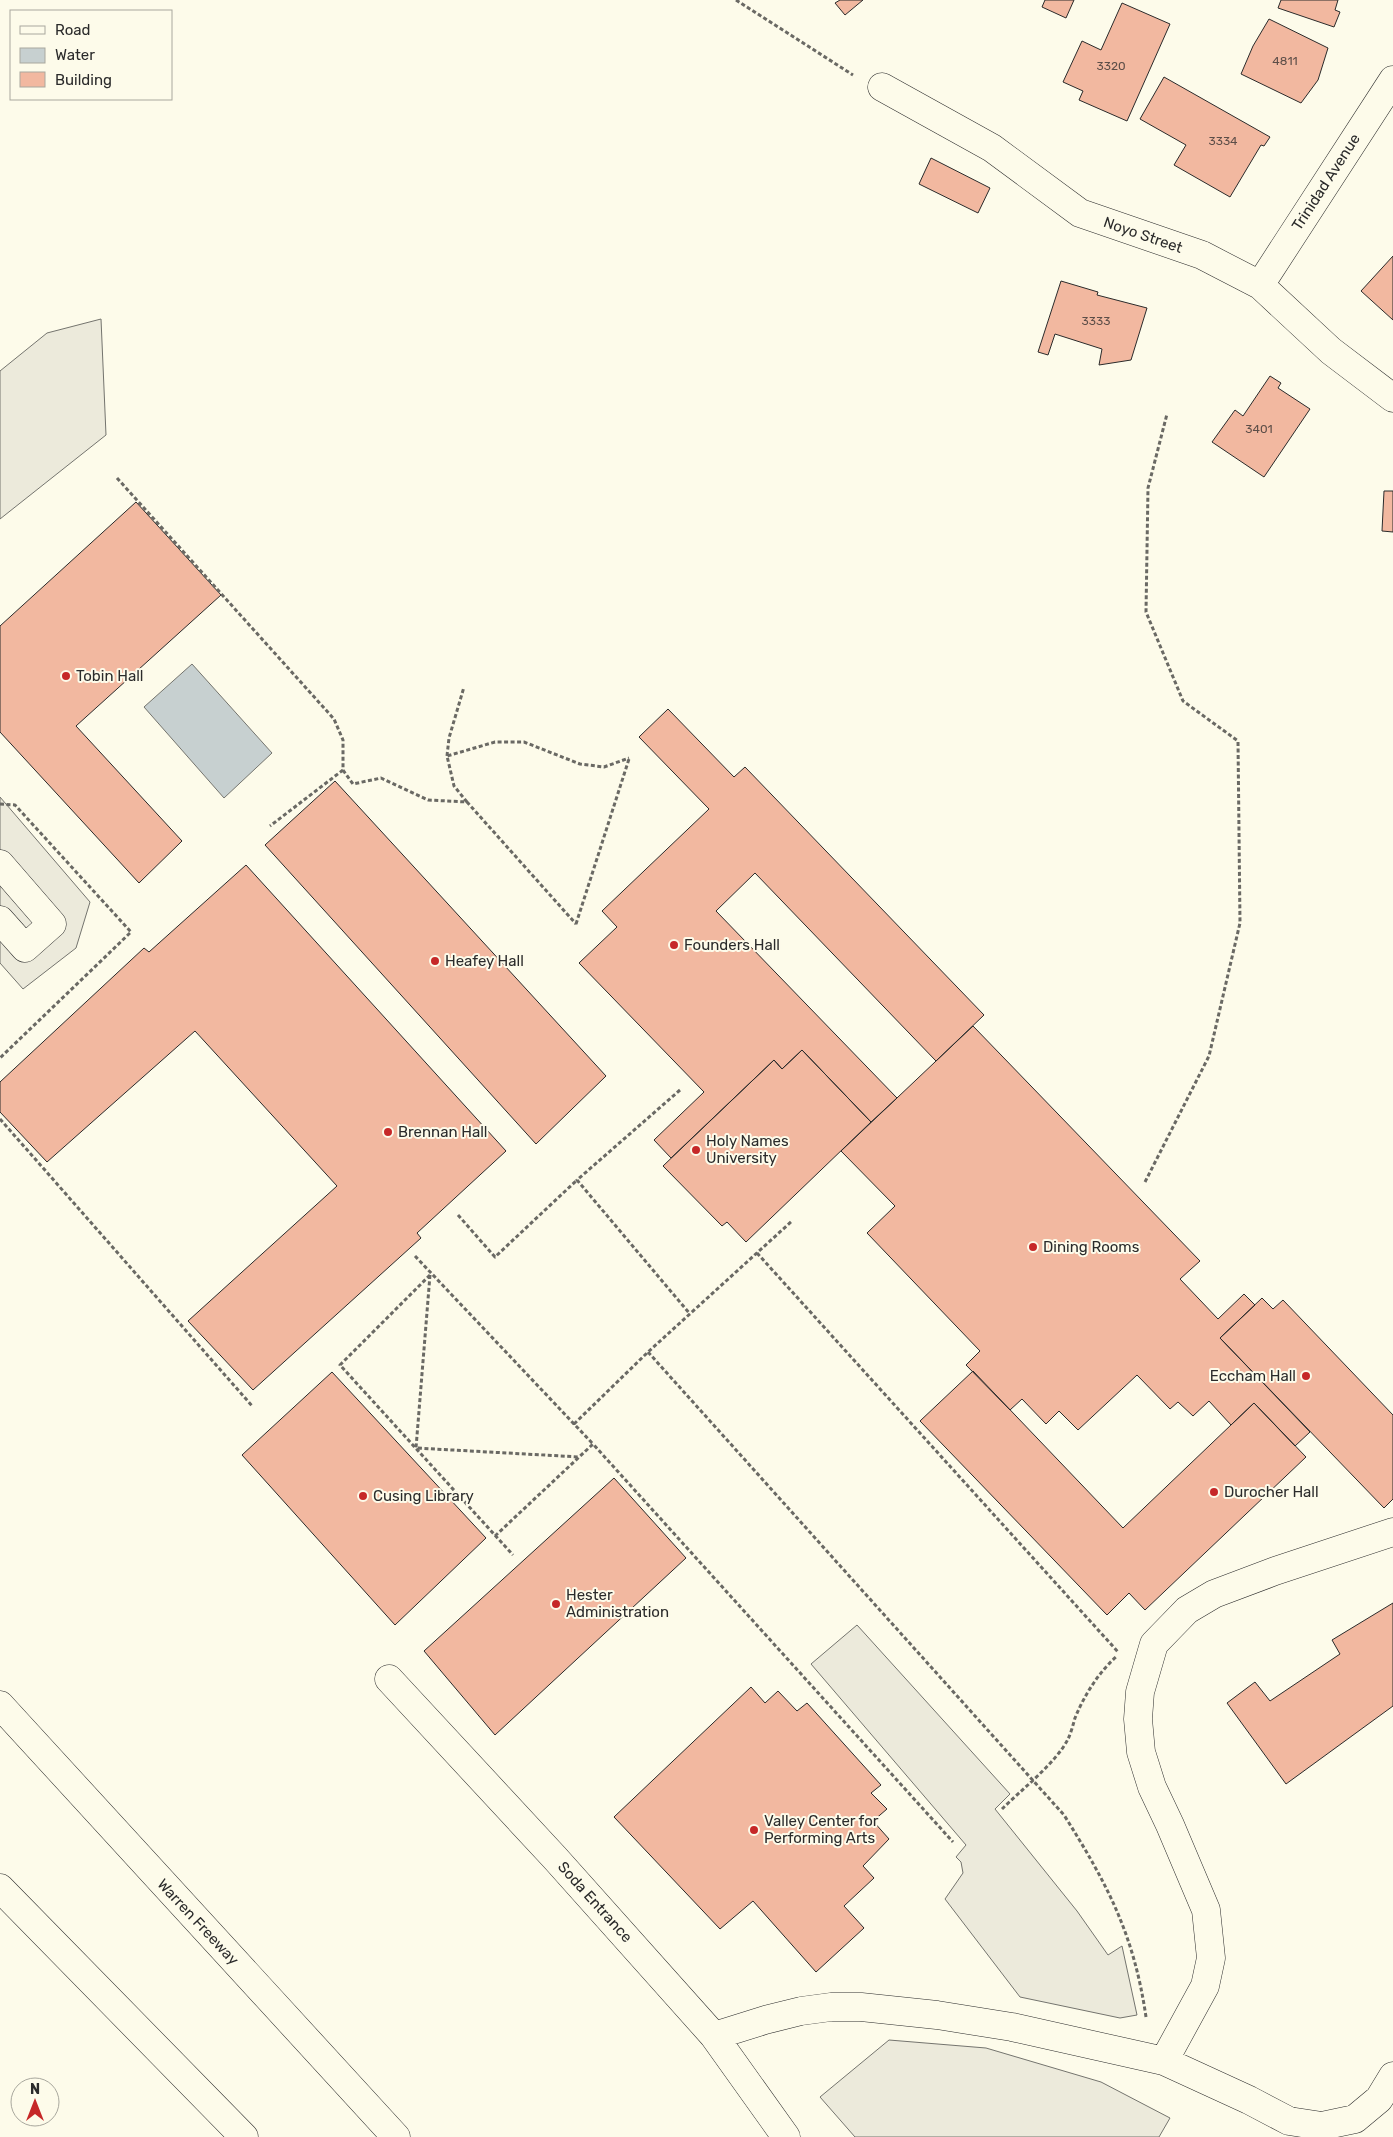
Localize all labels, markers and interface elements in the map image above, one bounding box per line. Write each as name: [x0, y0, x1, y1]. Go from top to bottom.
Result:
legend: [10, 10, 172, 100]
text: Road: [55, 21, 91, 39]
text: Water: [55, 46, 95, 64]
house number: 4811: [1272, 54, 1298, 68]
house number: 3320: [1096, 59, 1126, 73]
text: Building: [55, 71, 112, 89]
street label: Trinidad Avenue: [1288, 130, 1364, 234]
house number: 3334: [1208, 134, 1238, 148]
street label: Noyo Street: [1101, 213, 1185, 257]
house number: 3333: [1082, 314, 1110, 328]
house number: 3401: [1245, 422, 1273, 436]
place label: Tobin Hall: [76, 667, 143, 685]
marker: Tobin Hall: [60, 670, 72, 682]
place label: Founders Hall: [684, 936, 780, 954]
marker: Founders Hall: [668, 939, 680, 951]
place label: Heafey Hall: [445, 952, 524, 970]
marker: Heafey Hall: [429, 955, 441, 967]
place label: Brennan Hall: [398, 1123, 487, 1141]
marker: Brennan Hall: [382, 1126, 394, 1138]
place label: Holy Names University: [706, 1132, 789, 1167]
marker: Holy Names University: [690, 1144, 702, 1156]
place label: Dining Rooms: [1043, 1238, 1140, 1256]
marker: Dining Rooms: [1027, 1241, 1039, 1253]
place label: Eccham Hall: [1210, 1367, 1296, 1385]
marker: Eccham Hall: [1300, 1370, 1312, 1382]
place label: Durocher Hall: [1224, 1483, 1319, 1501]
marker: Durocher Hall: [1208, 1486, 1220, 1498]
place label: Cusing Library: [373, 1487, 474, 1505]
marker: Cusing Library: [357, 1490, 369, 1502]
place label: Hester Administration: [566, 1586, 669, 1621]
marker: Hester Administration: [550, 1598, 562, 1610]
place label: Valley Center for Performing Arts: [764, 1812, 879, 1847]
marker: Valley Center for Performing Arts: [748, 1824, 760, 1836]
street label: Soda Entrance: [554, 1858, 636, 1946]
street label: Warren Freeway: [153, 1875, 243, 1969]
north arrow: [10, 2077, 60, 2127]
text: N: [30, 2081, 40, 2098]

